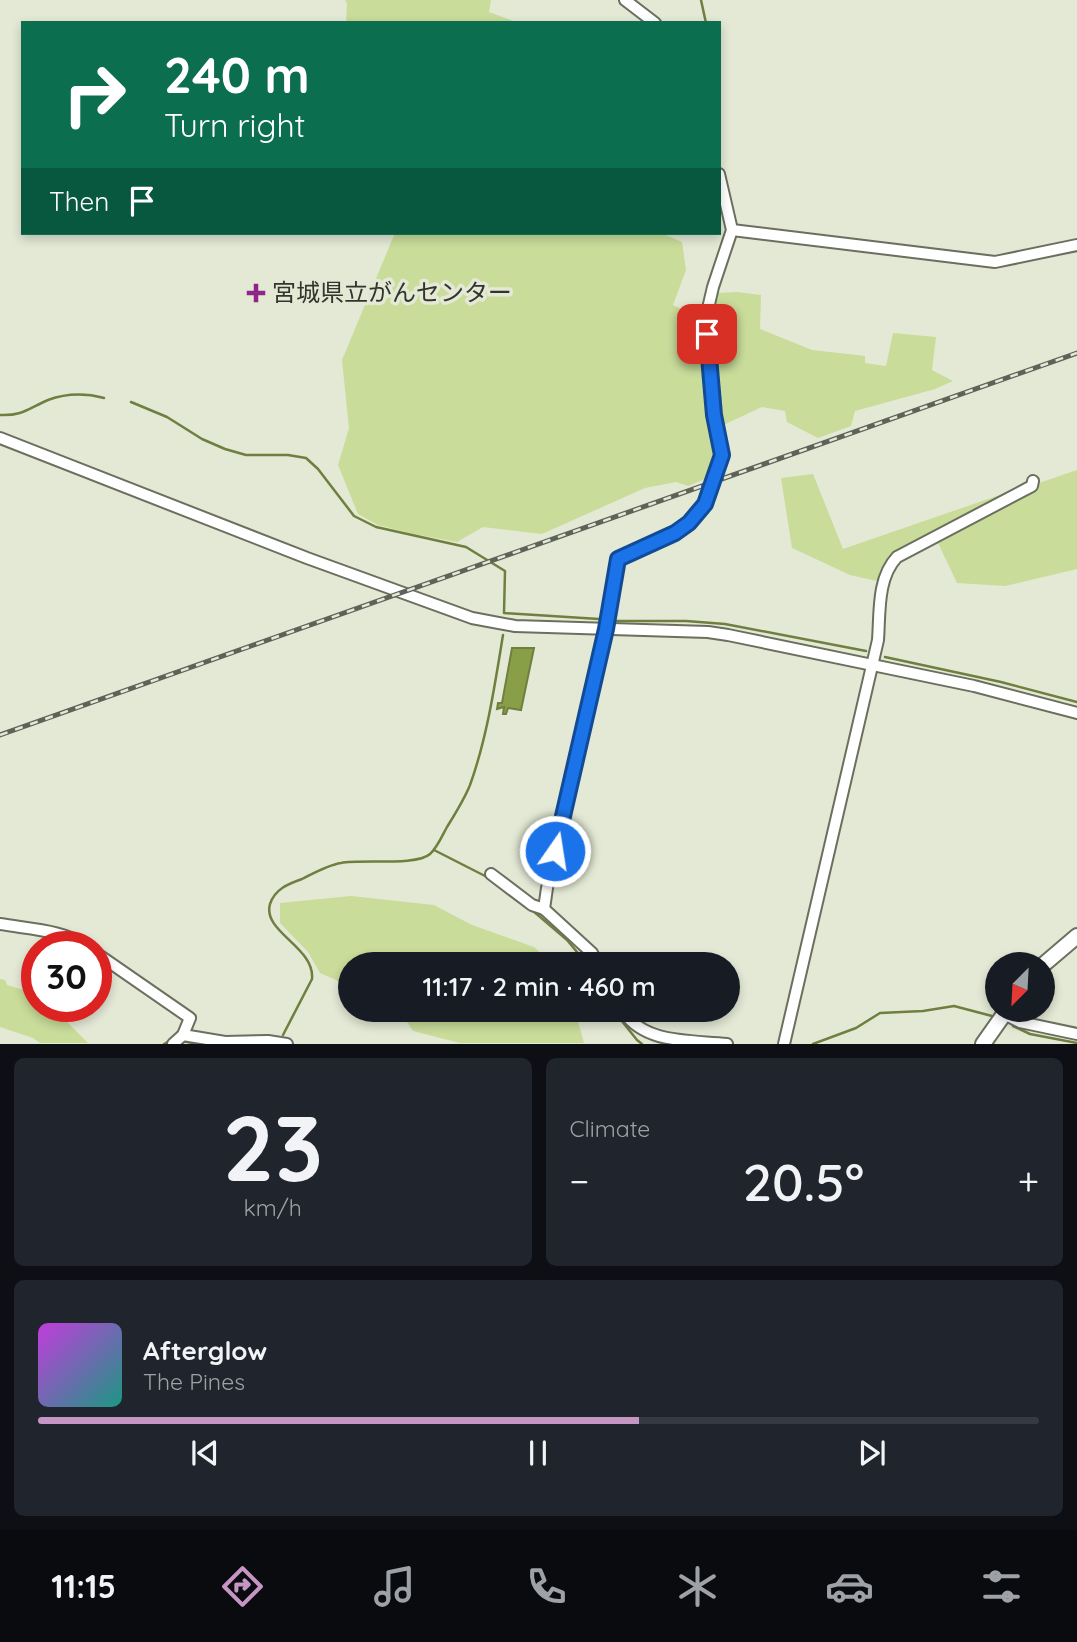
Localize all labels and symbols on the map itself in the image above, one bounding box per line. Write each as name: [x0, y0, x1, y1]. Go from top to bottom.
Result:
place label: 宮城県立がんセンター: [272, 277, 512, 307]
marker: 宮城県立がんセンター: [246, 283, 266, 303]
pin: [677, 304, 737, 364]
position arrow: [518, 814, 592, 888]
speed limit sign: 30: [21, 931, 112, 1022]
north arrow: [985, 952, 1055, 1022]

